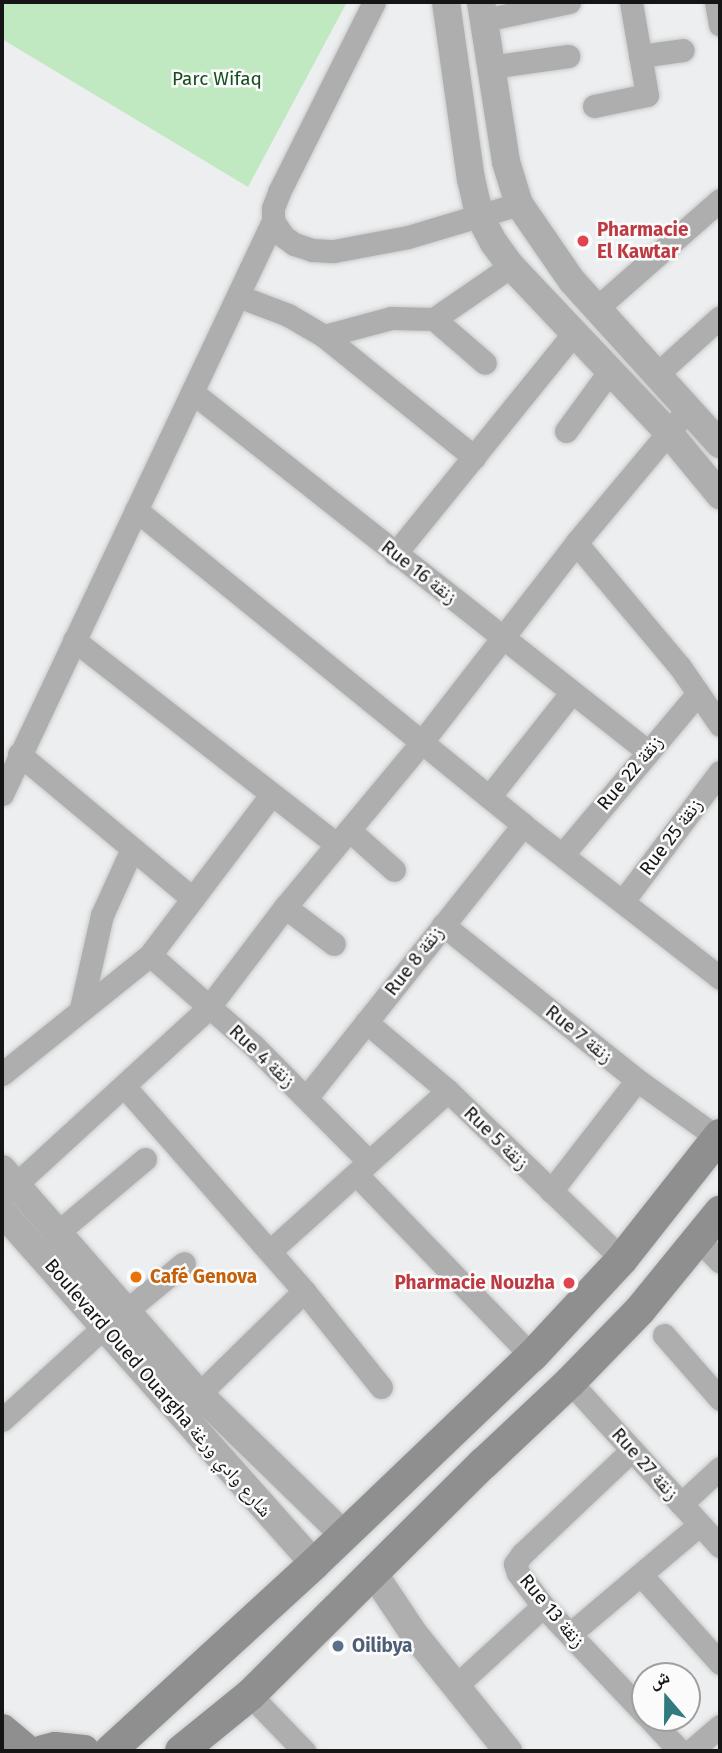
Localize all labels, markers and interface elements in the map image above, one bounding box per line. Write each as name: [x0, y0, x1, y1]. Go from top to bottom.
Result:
park label: Parc Wifaq: [172, 68, 262, 90]
place label: Pharmacie El Kawtar: [597, 219, 688, 263]
marker: Pharmacie El Kawtar: [575, 233, 591, 249]
street label: Rue 16 زنقة: [377, 535, 461, 609]
street label: Rue 22 زنقة: [592, 731, 668, 815]
street label: Rue 25 زنقة: [635, 794, 707, 880]
street label: Rue 8 زنقة: [380, 922, 448, 1000]
street label: Rue 7 زنقة: [541, 1000, 617, 1068]
street label: Rue 4 زنقة: [224, 1020, 300, 1092]
street label: Rue 5 زنقة: [459, 1102, 533, 1174]
street label: Boulevard Oued Ouargha شارع وادي ورغة: [40, 1254, 276, 1522]
place label: Café Genova: [150, 1266, 257, 1288]
marker: Café Genova: [128, 1269, 144, 1285]
place label: Pharmacie Nouzha: [394, 1272, 555, 1294]
marker: Pharmacie Nouzha: [561, 1275, 577, 1291]
street label: Rue 27 زنقة: [607, 1423, 683, 1505]
street label: Rue 13 زنقة: [515, 1570, 589, 1652]
place label: Oilibya: [352, 1635, 413, 1657]
marker: Oilibya: [330, 1638, 346, 1654]
north arrow: [631, 1662, 701, 1732]
text: ش: [646, 1664, 673, 1693]

